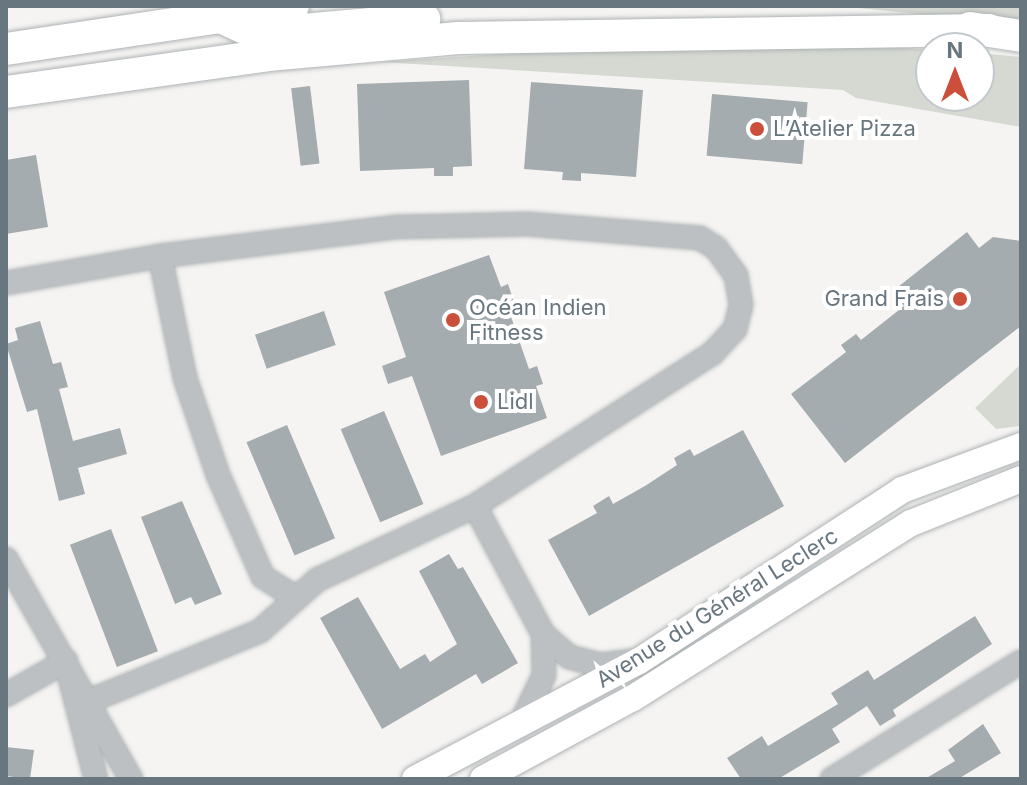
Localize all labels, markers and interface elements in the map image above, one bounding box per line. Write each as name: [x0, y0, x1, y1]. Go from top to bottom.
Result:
north arrow: [915, 32, 995, 112]
text: N: [947, 37, 963, 63]
place label: L’Atelier Pizza: [773, 116, 916, 142]
marker: L’Atelier Pizza: [748, 120, 766, 138]
place label: Grand Frais: [824, 286, 944, 312]
marker: Grand Frais: [951, 290, 969, 308]
place label: Océan Indien Fitness: [469, 294, 606, 346]
marker: Océan Indien Fitness: [444, 311, 462, 329]
place label: Lidl: [497, 389, 534, 415]
marker: Lidl: [472, 393, 490, 411]
street label: Avenue du Général Leclerc: [591, 523, 843, 693]

